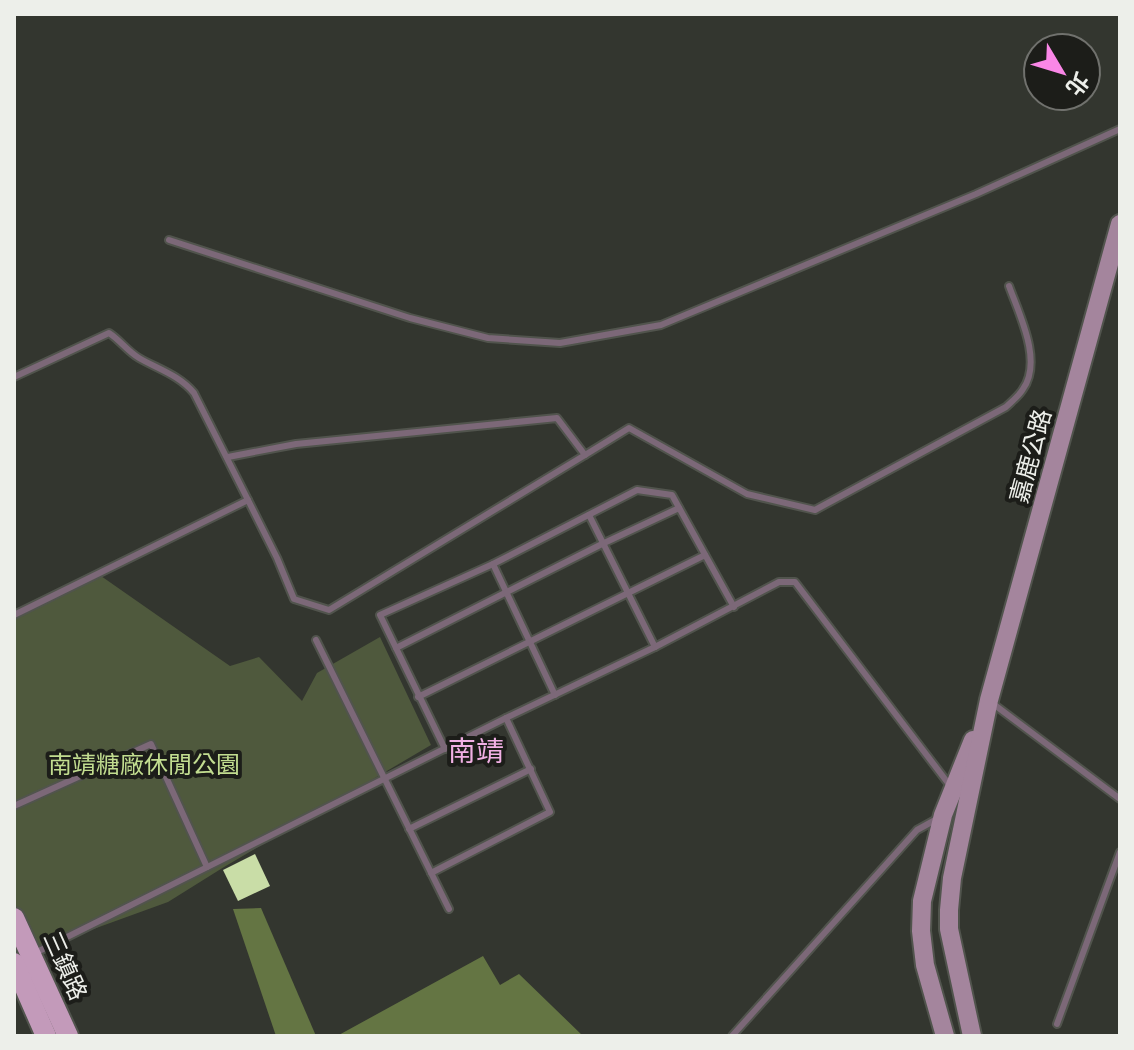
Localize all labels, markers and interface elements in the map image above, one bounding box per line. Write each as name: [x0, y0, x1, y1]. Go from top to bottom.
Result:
north arrow: [1022, 32, 1102, 112]
text: 北: [1060, 67, 1095, 101]
street label: 嘉鹿公路: [1004, 406, 1057, 506]
district label: 南靖: [448, 734, 504, 768]
park label: 南靖糖廠休閒公園: [48, 750, 240, 779]
street label: 三鎮路: [38, 927, 93, 1005]

